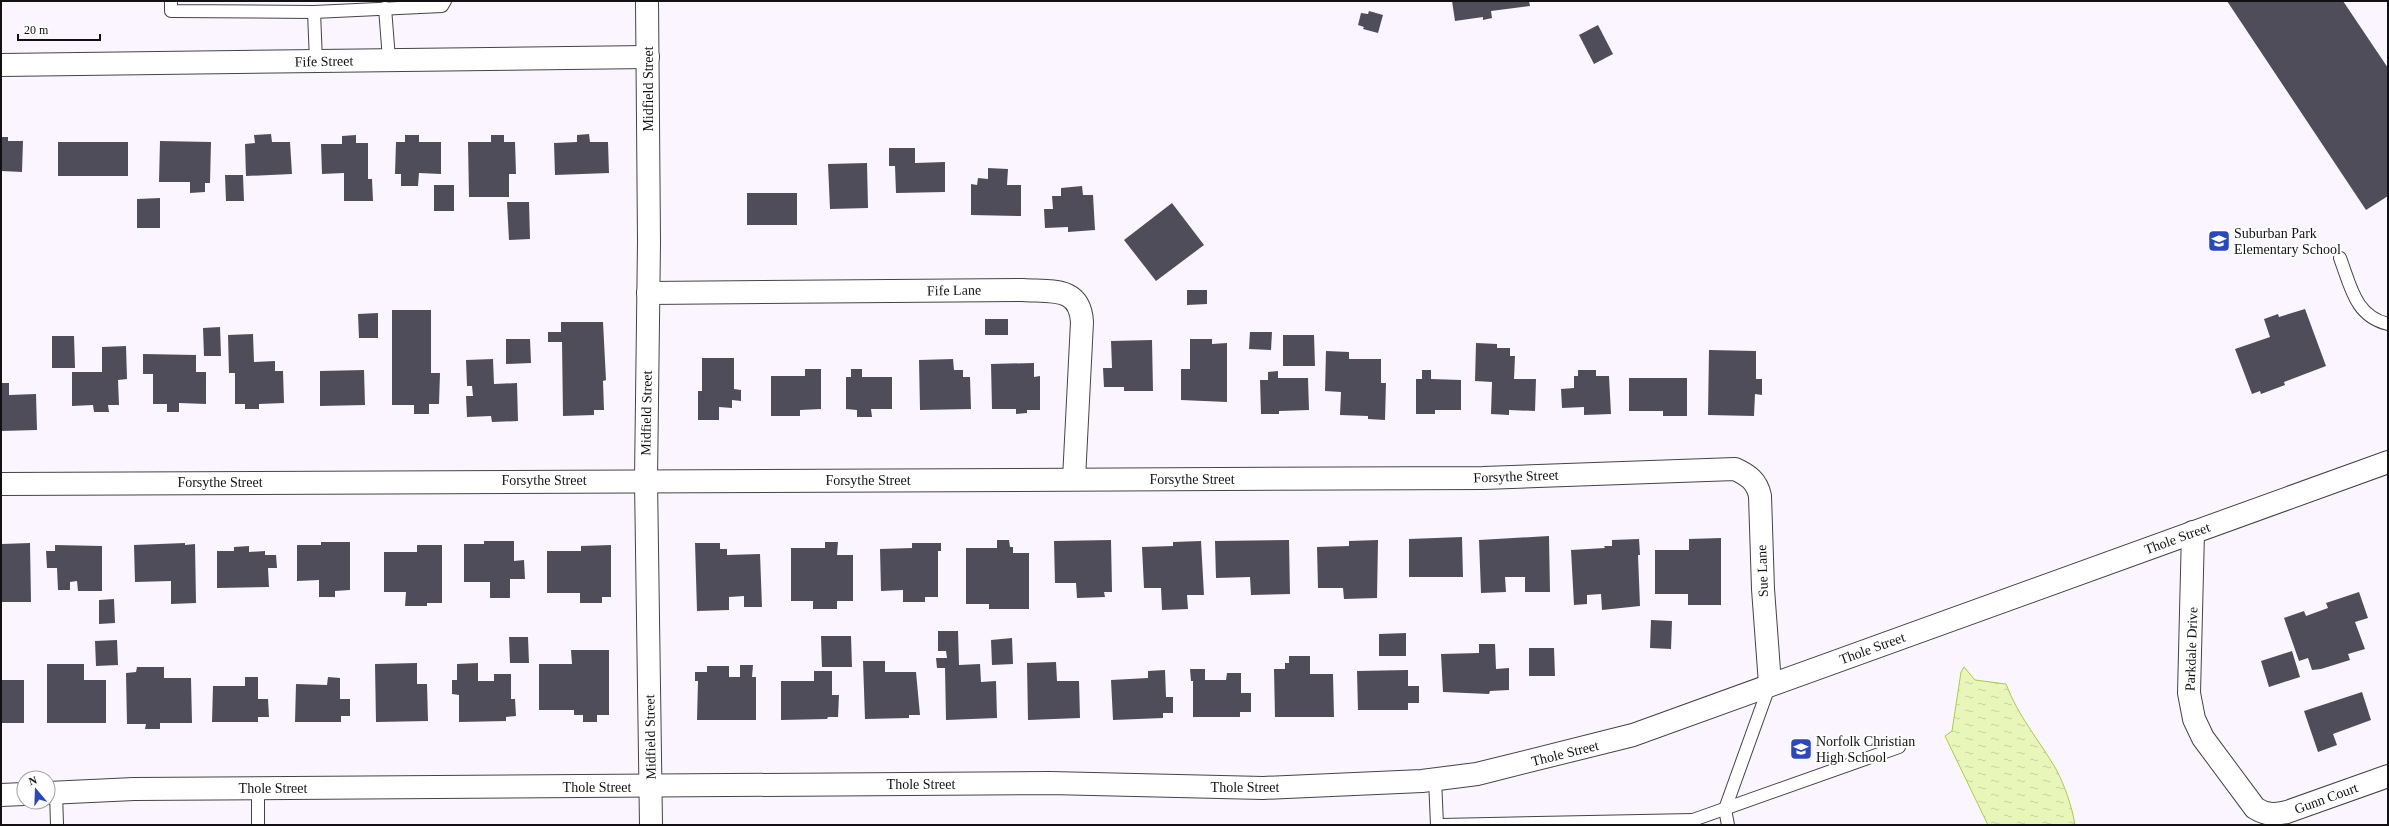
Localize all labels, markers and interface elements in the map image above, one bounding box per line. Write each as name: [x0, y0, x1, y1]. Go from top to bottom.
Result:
scale bar: [18, 16, 100, 42]
text: 20 m: [24, 23, 49, 37]
street label: Midfield Street: [641, 46, 656, 132]
street label: Fife Street: [295, 53, 354, 70]
place label: Suburban Park Elementary School: [2234, 226, 2341, 257]
school or university icon: Suburban Park Elementary School: [2206, 228, 2232, 254]
street label: Fife Lane: [927, 283, 981, 298]
street label: Midfield Street: [638, 370, 655, 456]
street label: Forsythe Street: [1473, 468, 1559, 485]
street label: Forsythe Street: [1149, 472, 1235, 487]
street label: Forsythe Street: [501, 473, 587, 488]
street label: Forsythe Street: [825, 473, 911, 488]
street label: Forsythe Street: [177, 475, 263, 490]
street label: Thole Street: [2142, 520, 2212, 557]
street label: Sue Lane: [1754, 544, 1771, 597]
street label: Parkdale Drive: [2183, 607, 2200, 691]
street label: Thole Street: [1837, 630, 1907, 667]
street label: Midfield Street: [642, 694, 659, 780]
place label: Norfolk Christian High School: [1816, 734, 1915, 765]
school or university icon: Norfolk Christian High School: [1788, 736, 1814, 762]
street label: Thole Street: [1530, 738, 1600, 769]
north arrow: [16, 770, 56, 810]
text: N: [27, 774, 39, 788]
street label: Thole Street: [887, 777, 956, 792]
street label: Thole Street: [563, 780, 632, 795]
street label: Thole Street: [1211, 780, 1280, 795]
street label: Gunn Court: [2292, 780, 2360, 817]
street label: Thole Street: [239, 781, 308, 796]

